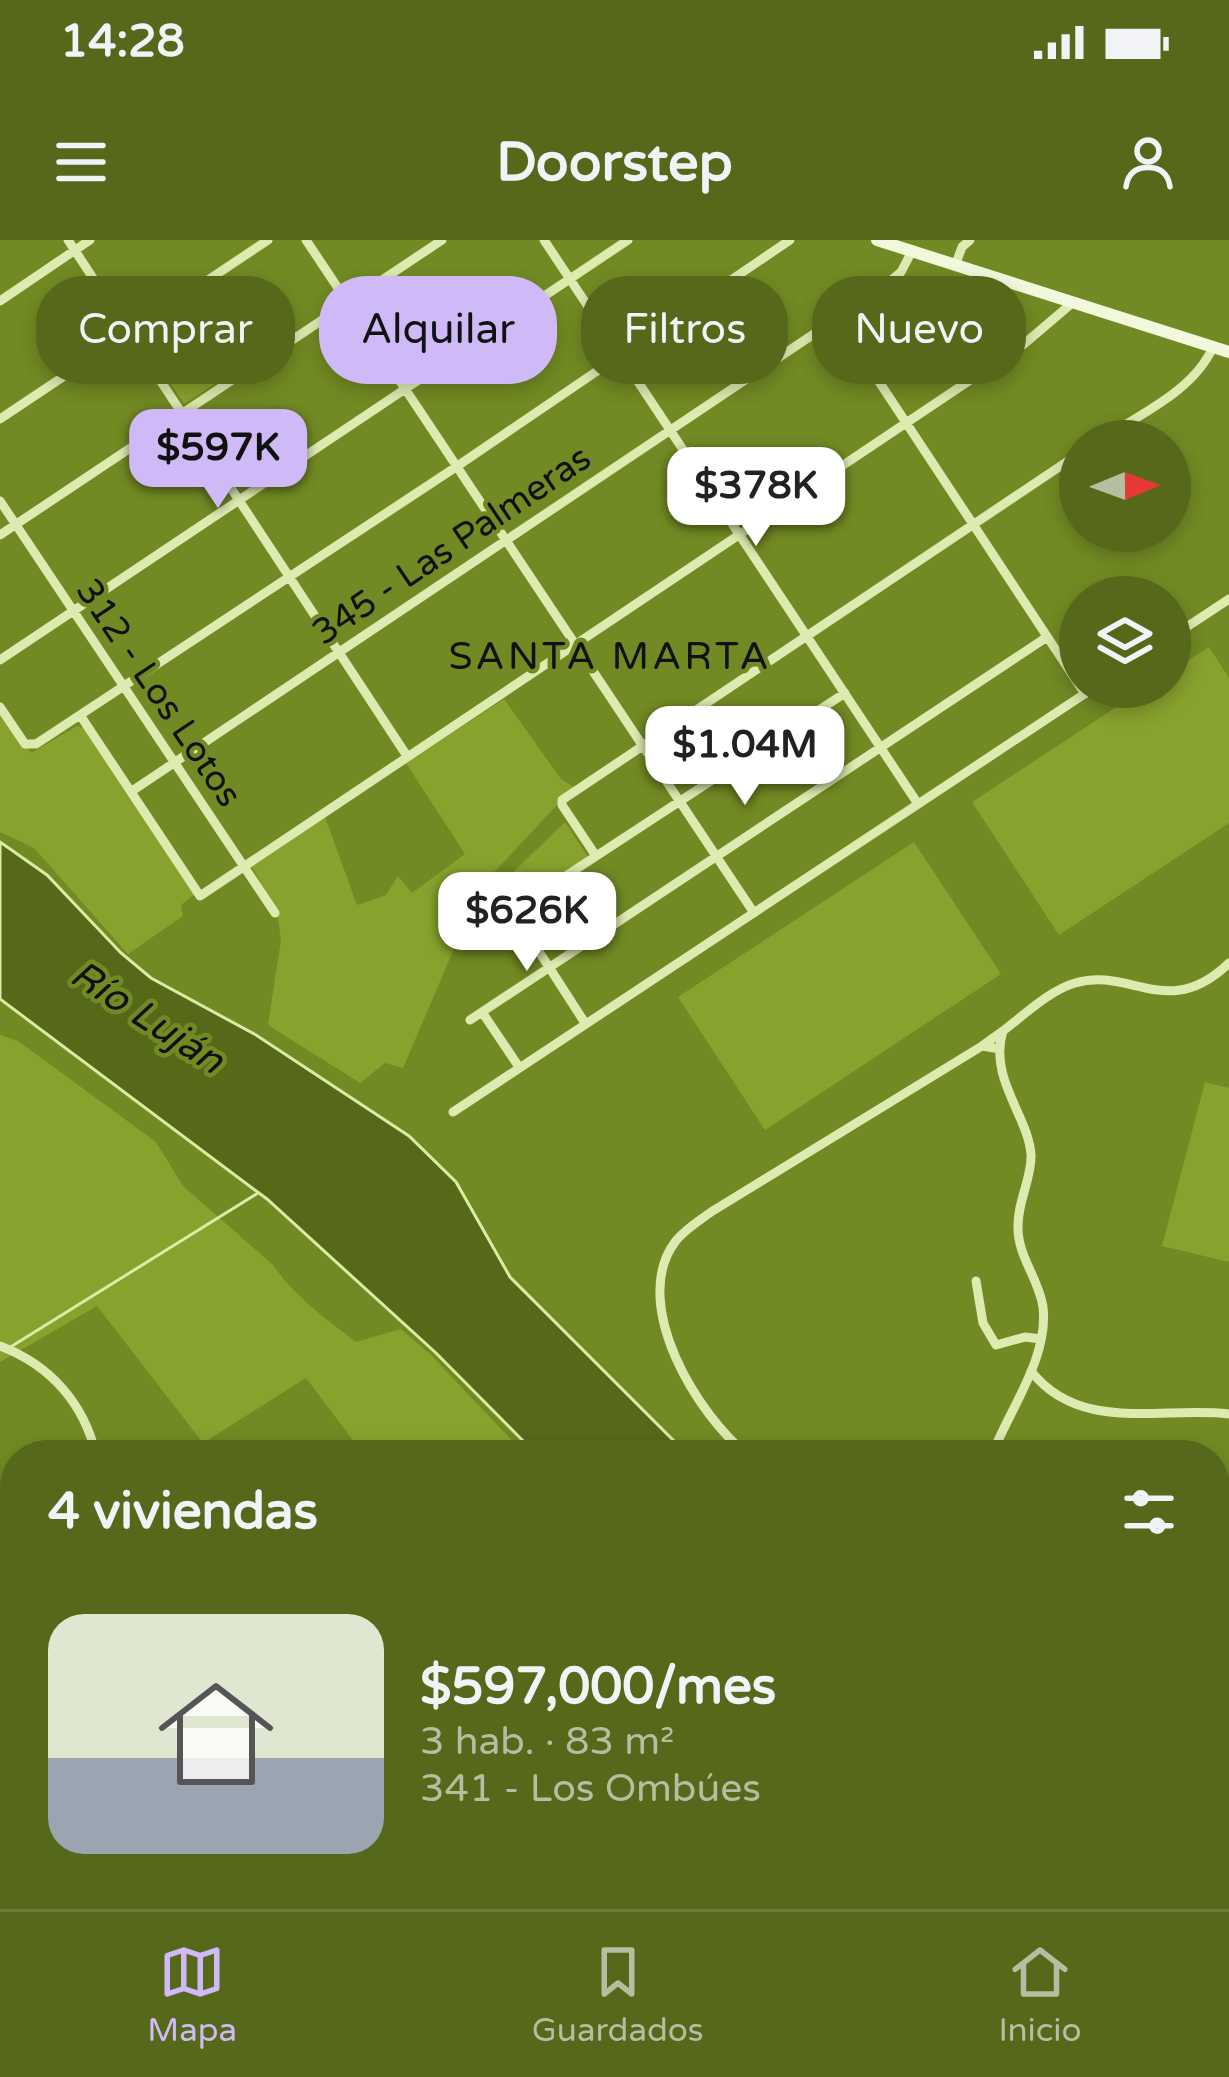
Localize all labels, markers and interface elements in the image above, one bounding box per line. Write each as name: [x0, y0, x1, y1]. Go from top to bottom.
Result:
text: 14:28: [60, 15, 185, 69]
icon: menu: [48, 129, 114, 195]
icon: person: [1115, 129, 1181, 195]
text: Doorstep: [496, 130, 733, 195]
chip: Comprar: [36, 276, 295, 384]
chip: Alquilar: [319, 276, 557, 384]
chip: Filtros: [581, 276, 788, 384]
chip: Nuevo: [812, 276, 1026, 384]
pin: $597K: [134, 409, 302, 511]
north arrow: [1059, 420, 1191, 552]
map controls: [1059, 420, 1191, 708]
text: $597K: [156, 424, 280, 471]
street label: 345 - Las Palmeras: [305, 436, 599, 654]
pin: $378K: [672, 447, 840, 549]
text: $378K: [694, 462, 818, 509]
street label: 312 - Los Lotos: [67, 571, 251, 815]
button: layers: [1059, 576, 1191, 708]
district label: SANTA MARTA: [449, 633, 771, 680]
pin: $1.04M: [647, 706, 843, 808]
text: $1.04M: [672, 721, 818, 768]
pin: $626K: [443, 872, 611, 974]
text: $626K: [465, 887, 589, 934]
water label: Río Luján: [62, 950, 234, 1085]
icon: filters: [1116, 1479, 1182, 1545]
text: 4 viviendas: [48, 1481, 318, 1543]
text: $597,000/mes: [420, 1656, 776, 1718]
icon: home: [144, 1662, 288, 1806]
text: 3 hab. · 83 m²: [420, 1718, 674, 1765]
text: 341 - Los Ombúes: [420, 1765, 761, 1812]
tab: Mapa: [147, 1939, 237, 2050]
tab: Guardados: [532, 1939, 704, 2050]
tab: Inicio: [998, 1939, 1082, 2050]

